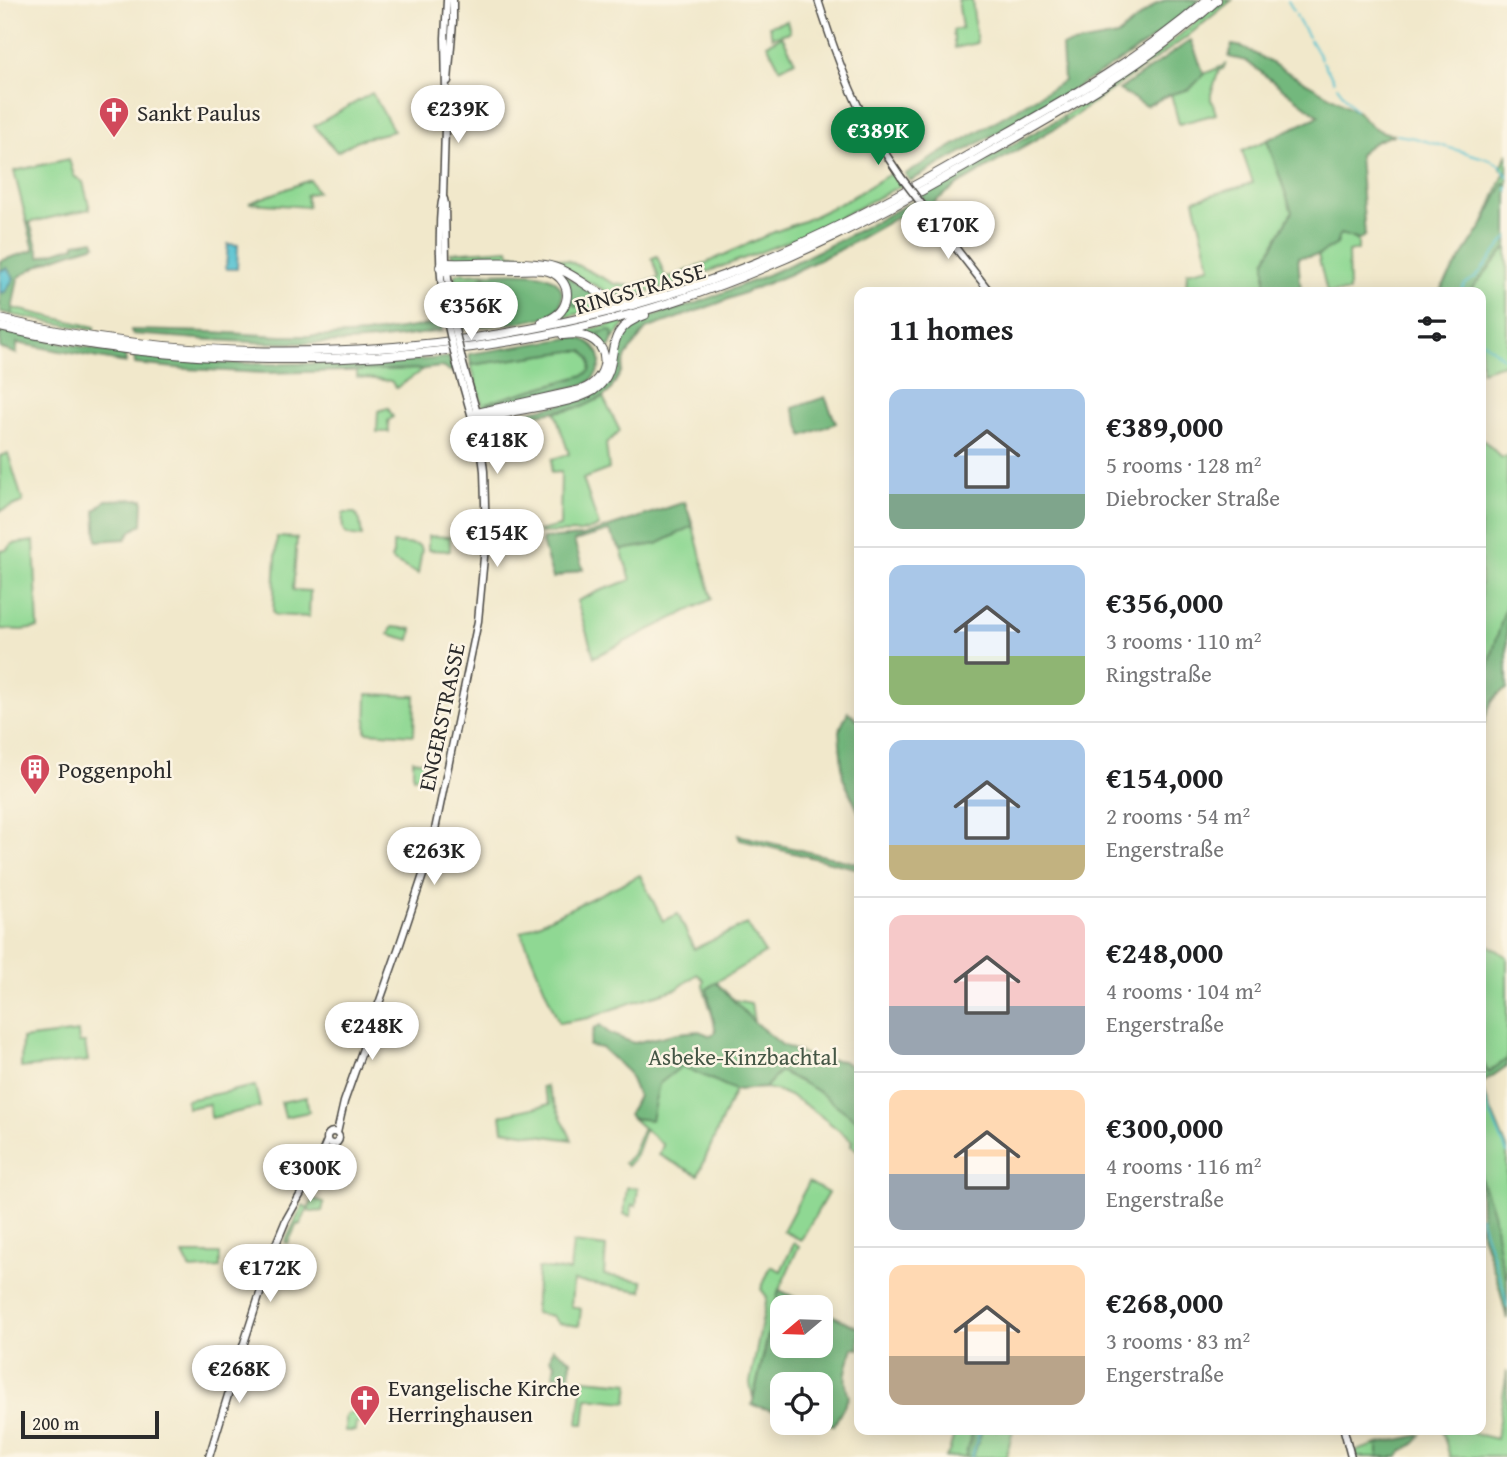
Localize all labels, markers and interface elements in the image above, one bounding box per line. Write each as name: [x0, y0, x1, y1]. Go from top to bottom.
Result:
pin: €239K: [409, 86, 507, 145]
text: €239K: [427, 91, 489, 124]
church icon: Sankt Paulus: [97, 95, 131, 139]
place label: Sankt Paulus: [137, 96, 261, 129]
pin: €389K: [829, 108, 927, 167]
text: €389K: [847, 113, 909, 146]
pin: €170K: [899, 202, 997, 261]
text: €170K: [917, 207, 979, 240]
street label: RINGSTRASSE: [571, 254, 709, 322]
pin: €356K: [422, 282, 520, 342]
text: €356K: [440, 288, 502, 321]
text: 11 homes: [889, 307, 1014, 351]
icon: filters: [1413, 310, 1451, 348]
text: €389,000: [1106, 404, 1223, 448]
pin: €418K: [448, 416, 546, 476]
icon: home: [945, 417, 1029, 501]
text: €418K: [466, 422, 528, 455]
text: 5 rooms · 128 m²: [1106, 448, 1261, 481]
text: Diebrocker Straße: [1106, 481, 1280, 514]
pin: €154K: [448, 510, 546, 569]
text: €154K: [466, 515, 528, 548]
text: €356,000: [1106, 580, 1223, 624]
icon: home: [945, 593, 1029, 677]
text: 3 rooms · 110 m²: [1106, 624, 1261, 657]
street label: ENGERSTRASSE: [409, 640, 473, 794]
text: Ringstraße: [1106, 657, 1212, 690]
building icon: Poggenpohl: [18, 752, 52, 796]
place label: Poggenpohl: [58, 753, 172, 786]
text: €154,000: [1106, 755, 1223, 799]
icon: home: [945, 768, 1029, 852]
text: 2 rooms · 54 m²: [1106, 799, 1250, 832]
pin: €263K: [385, 828, 483, 887]
text: Engerstraße: [1106, 832, 1224, 865]
text: €263K: [403, 833, 465, 866]
text: €248,000: [1106, 930, 1223, 974]
icon: home: [945, 943, 1029, 1027]
text: 4 rooms · 104 m²: [1106, 974, 1261, 1007]
pin: €248K: [323, 1002, 421, 1062]
text: Engerstraße: [1106, 1007, 1224, 1040]
text: €248K: [341, 1008, 403, 1041]
park label: Asbeke-Kinzbachtal: [648, 1040, 838, 1073]
text: €300,000: [1106, 1105, 1223, 1149]
icon: home: [945, 1118, 1029, 1202]
pin: €300K: [261, 1144, 359, 1204]
text: 4 rooms · 116 m²: [1106, 1149, 1261, 1182]
text: €300K: [279, 1150, 341, 1183]
text: Engerstraße: [1106, 1182, 1224, 1215]
pin: €172K: [221, 1244, 319, 1304]
text: €172K: [239, 1250, 301, 1283]
text: €268,000: [1106, 1280, 1223, 1324]
icon: home: [945, 1293, 1029, 1377]
north arrow: [770, 1295, 833, 1358]
map controls: [770, 1295, 833, 1435]
text: 3 rooms · 83 m²: [1106, 1324, 1250, 1357]
pin: €268K: [190, 1346, 288, 1405]
text: €268K: [208, 1351, 270, 1384]
text: Engerstraße: [1106, 1357, 1224, 1390]
place label: Evangelische Kirche Herringhausen: [388, 1371, 580, 1430]
button: locate: [770, 1372, 833, 1435]
church icon: Evangelische Kirche Herringhausen: [348, 1383, 382, 1427]
scale bar: [21, 1408, 159, 1440]
text: 200 m: [32, 1409, 79, 1437]

